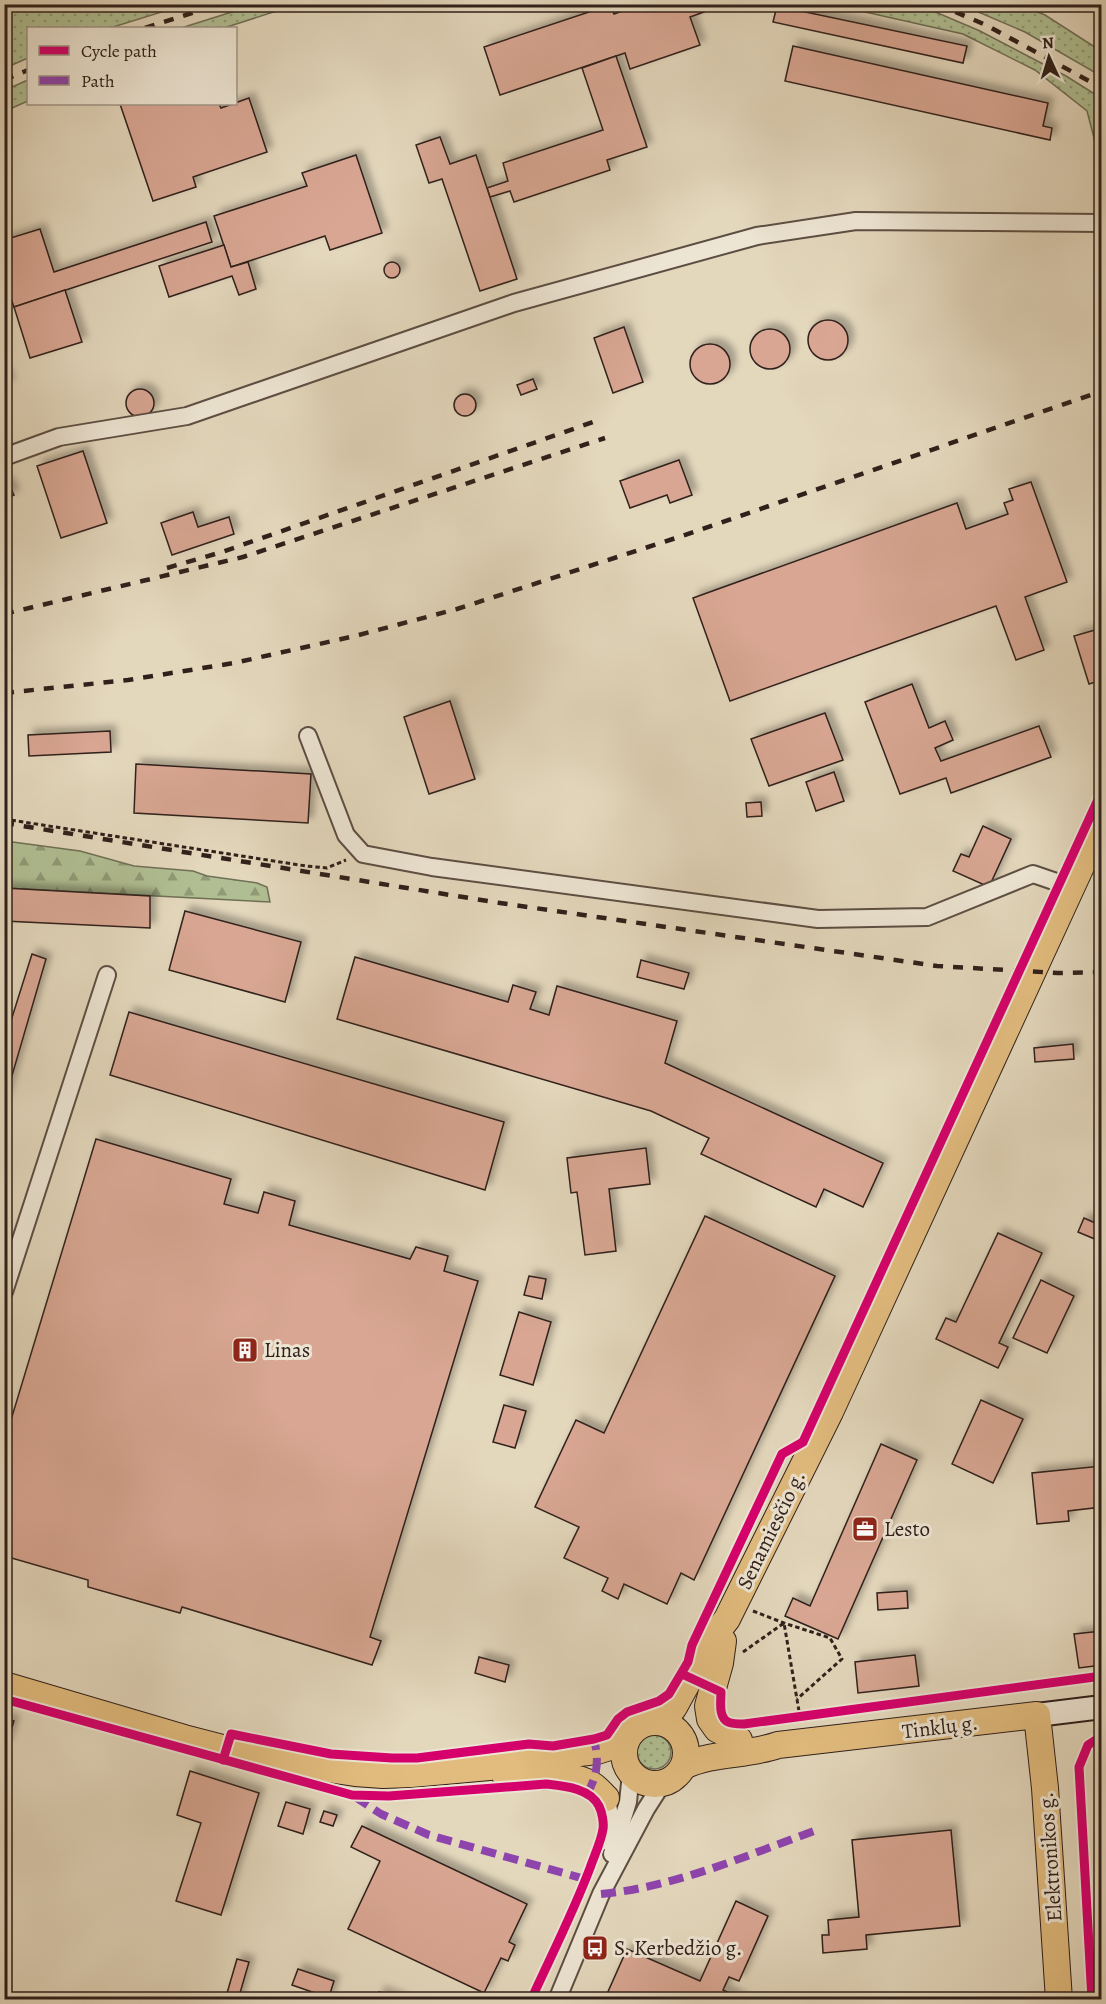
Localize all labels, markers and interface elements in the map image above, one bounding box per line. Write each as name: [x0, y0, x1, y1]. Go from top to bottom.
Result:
legend: [27, 27, 237, 105]
north arrow: [1019, 27, 1079, 87]
text: N: [1041, 32, 1055, 54]
text: Cycle path: [81, 39, 157, 63]
text: Path: [81, 69, 115, 93]
building icon: Linas: [230, 1335, 260, 1365]
place label: Linas: [264, 1336, 310, 1364]
street label: Senamiesčio g.: [730, 1466, 812, 1594]
office icon: Lesto: [850, 1514, 880, 1544]
place label: Lesto: [884, 1515, 930, 1543]
street label: Tinklų g.: [900, 1708, 980, 1746]
street label: Elektronikos g.: [1031, 1791, 1069, 1923]
bus stop icon: S. Kerbedžio g.: [580, 1933, 610, 1963]
place label: S. Kerbedžio g.: [614, 1934, 743, 1962]

